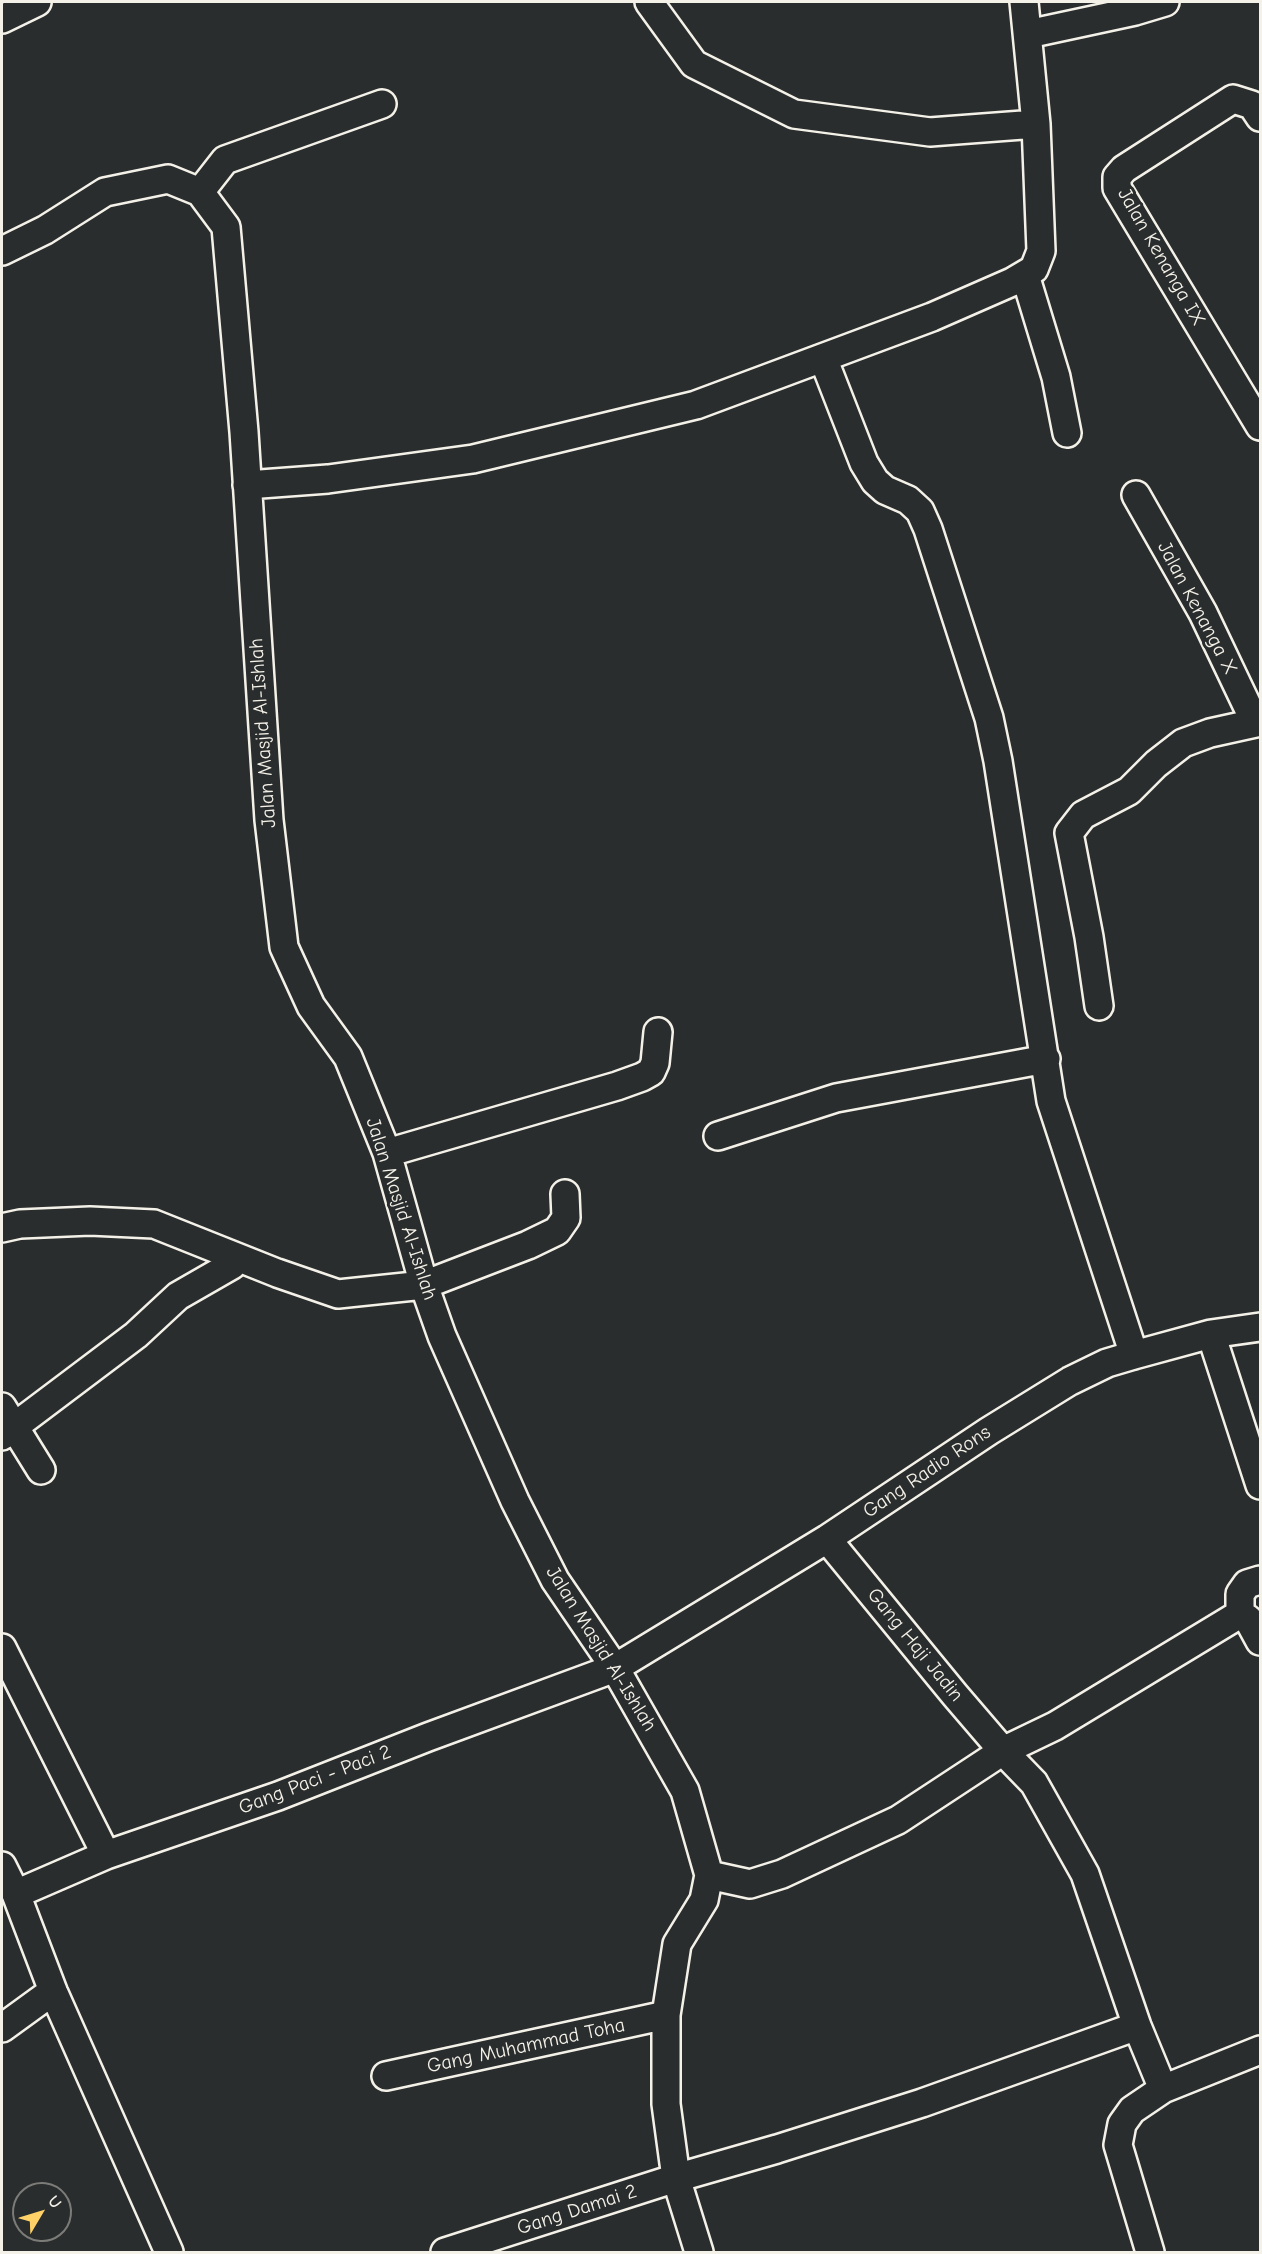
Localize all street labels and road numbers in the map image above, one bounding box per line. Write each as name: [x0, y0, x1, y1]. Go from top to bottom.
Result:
street label: Jalan Kenanga IX: [1112, 184, 1210, 330]
street label: Jalan Kenanga X: [1152, 538, 1242, 678]
street label: Jalan Masjid Al-Ishlah: [244, 637, 282, 829]
street label: Jalan Masjid Al-Ishlah: [360, 1115, 442, 1303]
street label: Gang Radio Rons: [859, 1420, 995, 1524]
street label: Jalan Masjid Al-Ishlah: [540, 1562, 662, 1736]
street label: Gang Haji Jadin: [862, 1583, 968, 1707]
street label: Gang Paci - Paci 2: [235, 1740, 395, 1820]
street label: Gang Muhammad Toha: [425, 2013, 627, 2079]
street label: Gang Damai 2: [514, 2179, 640, 2241]

